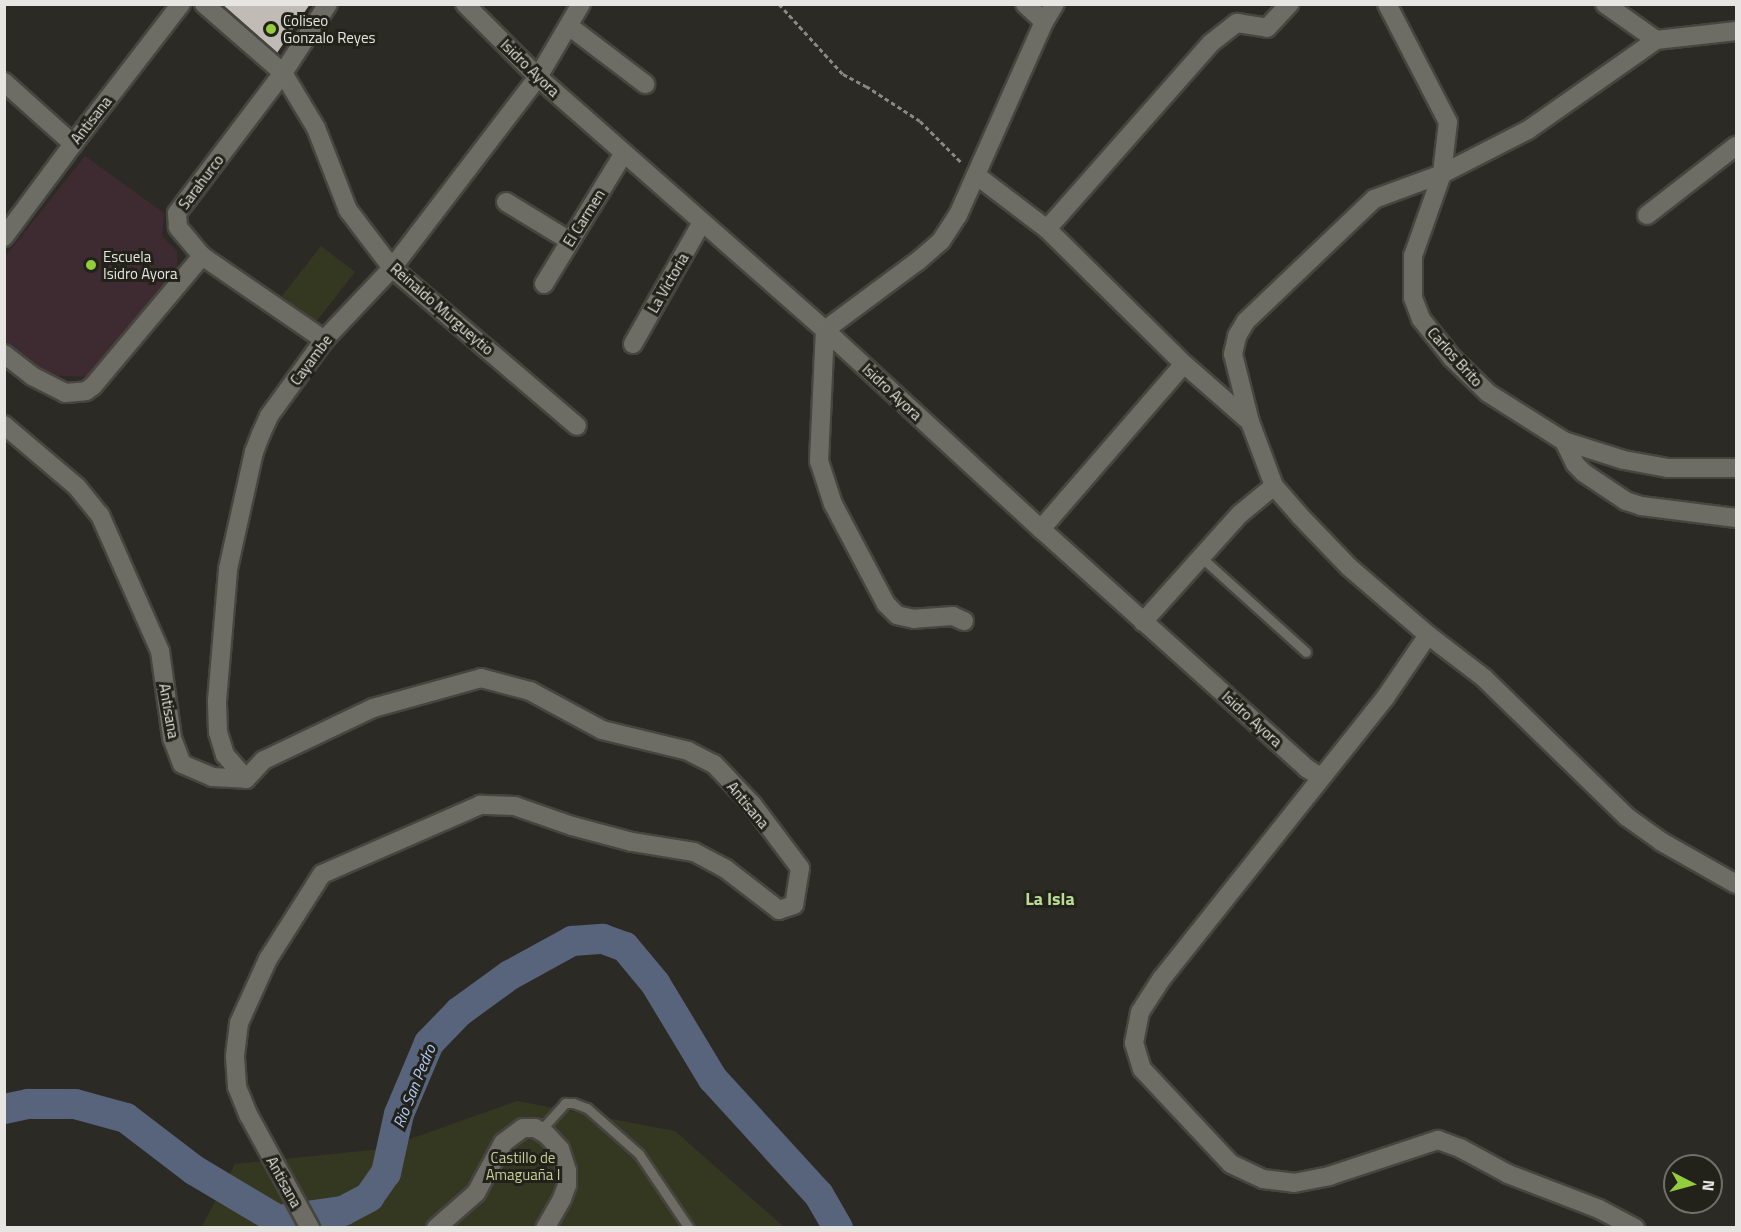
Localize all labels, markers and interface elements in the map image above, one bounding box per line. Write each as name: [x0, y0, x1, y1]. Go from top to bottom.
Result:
place label: Coliseo Gonzalo Reyes: [283, 11, 375, 46]
marker: Coliseo Gonzalo Reyes: [264, 22, 278, 36]
street label: Isidro Ayora: [497, 36, 563, 100]
street label: Antisana: [67, 93, 115, 147]
street label: Sarahurco: [175, 151, 227, 213]
street label: El Carmen: [559, 186, 609, 250]
place label: Escuela Isidro Ayora: [103, 247, 178, 282]
street label: La Victoria: [644, 250, 692, 316]
marker: Escuela Isidro Ayora: [84, 258, 98, 272]
street label: Reinaldo Murgueytio: [387, 259, 497, 359]
street label: Carlos Brito: [1424, 324, 1486, 390]
street label: Cayambe: [286, 331, 336, 389]
street label: Isidro Ayora: [859, 360, 925, 424]
street label: Antisana: [155, 682, 183, 740]
street label: Isidro Ayora: [1218, 687, 1286, 751]
street label: Antisana: [723, 778, 773, 832]
district label: La Isla: [1025, 888, 1075, 910]
water label: Rio San Pedro: [389, 1042, 439, 1130]
park label: Castillo de Amaguaña I: [486, 1148, 560, 1183]
street label: Antisana: [263, 1153, 305, 1211]
north arrow: [1663, 1154, 1723, 1214]
text: N: [1696, 1179, 1721, 1192]

